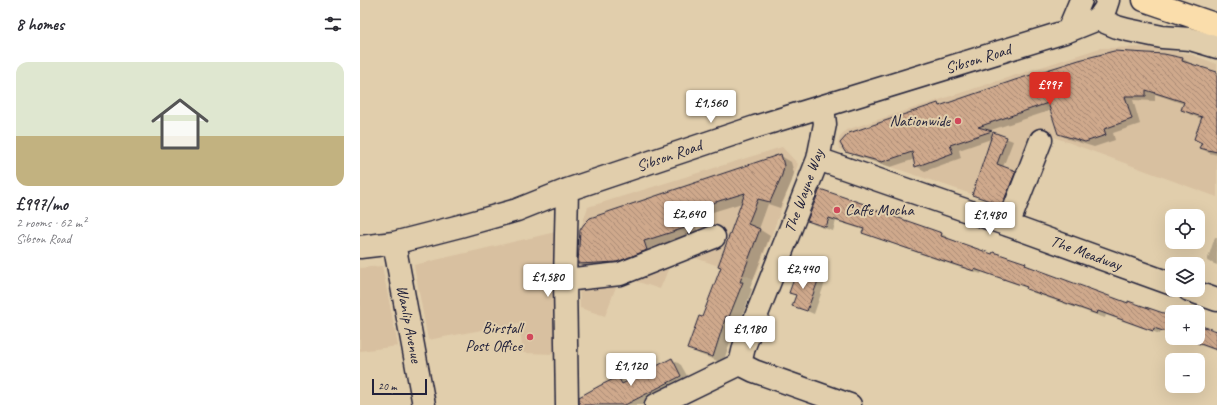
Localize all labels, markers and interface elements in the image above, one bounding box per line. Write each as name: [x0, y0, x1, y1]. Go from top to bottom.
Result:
icon: filters: [322, 13, 344, 35]
text: 8 homes: [16, 14, 64, 35]
street label: Sibson Road: [943, 39, 1016, 78]
pin: £997: [1026, 72, 1074, 106]
text: £997: [1038, 77, 1062, 93]
icon: home: [144, 88, 216, 160]
pin: £1,560: [678, 90, 744, 124]
text: £1,560: [695, 95, 727, 111]
place label: Nationwide: [890, 111, 952, 131]
marker: Nationwide: [953, 116, 963, 126]
street label: Sibson Road: [634, 135, 707, 176]
street label: The Wayne Way: [780, 145, 829, 236]
text: £997/mo: [16, 194, 68, 215]
place label: Caffe Mocha: [845, 200, 915, 220]
pin: £2,640: [656, 201, 722, 235]
pin: £1,480: [957, 202, 1023, 236]
marker: Caffe Mocha: [832, 205, 842, 215]
text: £2,640: [673, 206, 705, 222]
text: £1,480: [974, 207, 1006, 223]
map controls: [1165, 209, 1205, 393]
button: locate: [1165, 209, 1205, 249]
text: 2 rooms · 62 m²: [16, 215, 86, 231]
text: Sibson Road: [16, 231, 71, 247]
street label: The Meadway: [1048, 231, 1126, 276]
pin: £2,440: [770, 256, 836, 290]
button: layers: [1165, 257, 1205, 297]
text: £2,440: [787, 261, 819, 277]
pin: £1,580: [515, 264, 581, 298]
text: £1,580: [532, 269, 564, 285]
street label: Wanlip Avenue: [392, 284, 427, 366]
button: +: [1165, 305, 1205, 345]
pin: £1,180: [717, 316, 783, 350]
place label: Birstall Post Office: [465, 318, 525, 356]
text: £1,180: [734, 321, 766, 337]
marker: Birstall Post Office: [525, 332, 535, 342]
pin: £1,120: [598, 353, 664, 387]
button: −: [1165, 353, 1205, 393]
text: £1,120: [615, 358, 647, 374]
scale bar: [372, 377, 427, 396]
text: 20 m: [378, 379, 397, 393]

